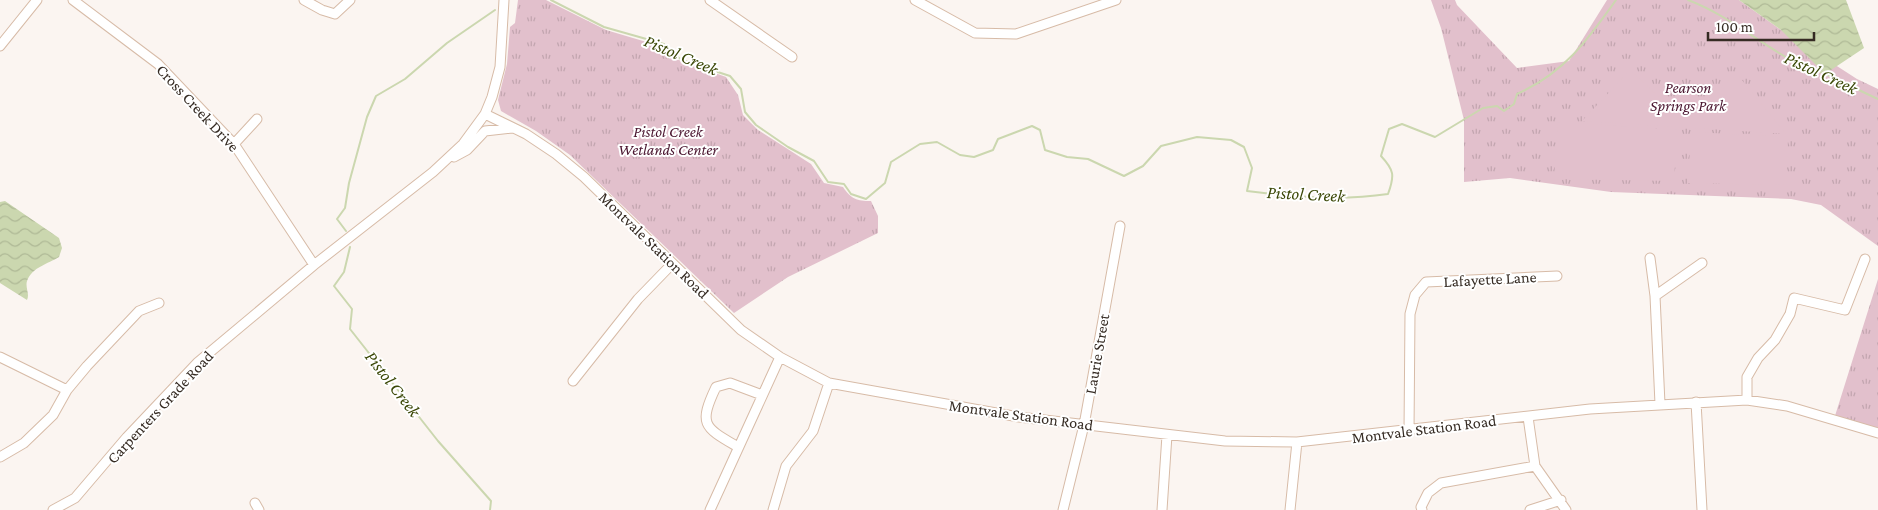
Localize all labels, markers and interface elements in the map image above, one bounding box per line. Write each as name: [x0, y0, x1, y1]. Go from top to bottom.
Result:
scale bar: [1708, 10, 1814, 42]
text: 100 m: [1716, 19, 1753, 35]
water label: Pistol Creek: [641, 31, 722, 80]
water label: Pistol Creek: [1781, 47, 1862, 99]
street label: Cross Creek Drive: [153, 61, 243, 155]
park label: Pearson Springs Park: [1650, 79, 1727, 115]
park label: Pistol Creek Wetlands Center: [618, 123, 718, 158]
water label: Pistol Creek: [1266, 182, 1347, 206]
street label: Montvale Station Road: [596, 188, 713, 302]
street label: Lafayette Lane: [1443, 268, 1537, 291]
street label: Laurie Street: [1082, 312, 1113, 395]
street label: Carpenters Grade Road: [104, 347, 218, 467]
water label: Pistol Creek: [361, 347, 426, 422]
street label: Montvale Station Road: [948, 396, 1095, 434]
street label: Montvale Station Road: [1351, 412, 1498, 446]

